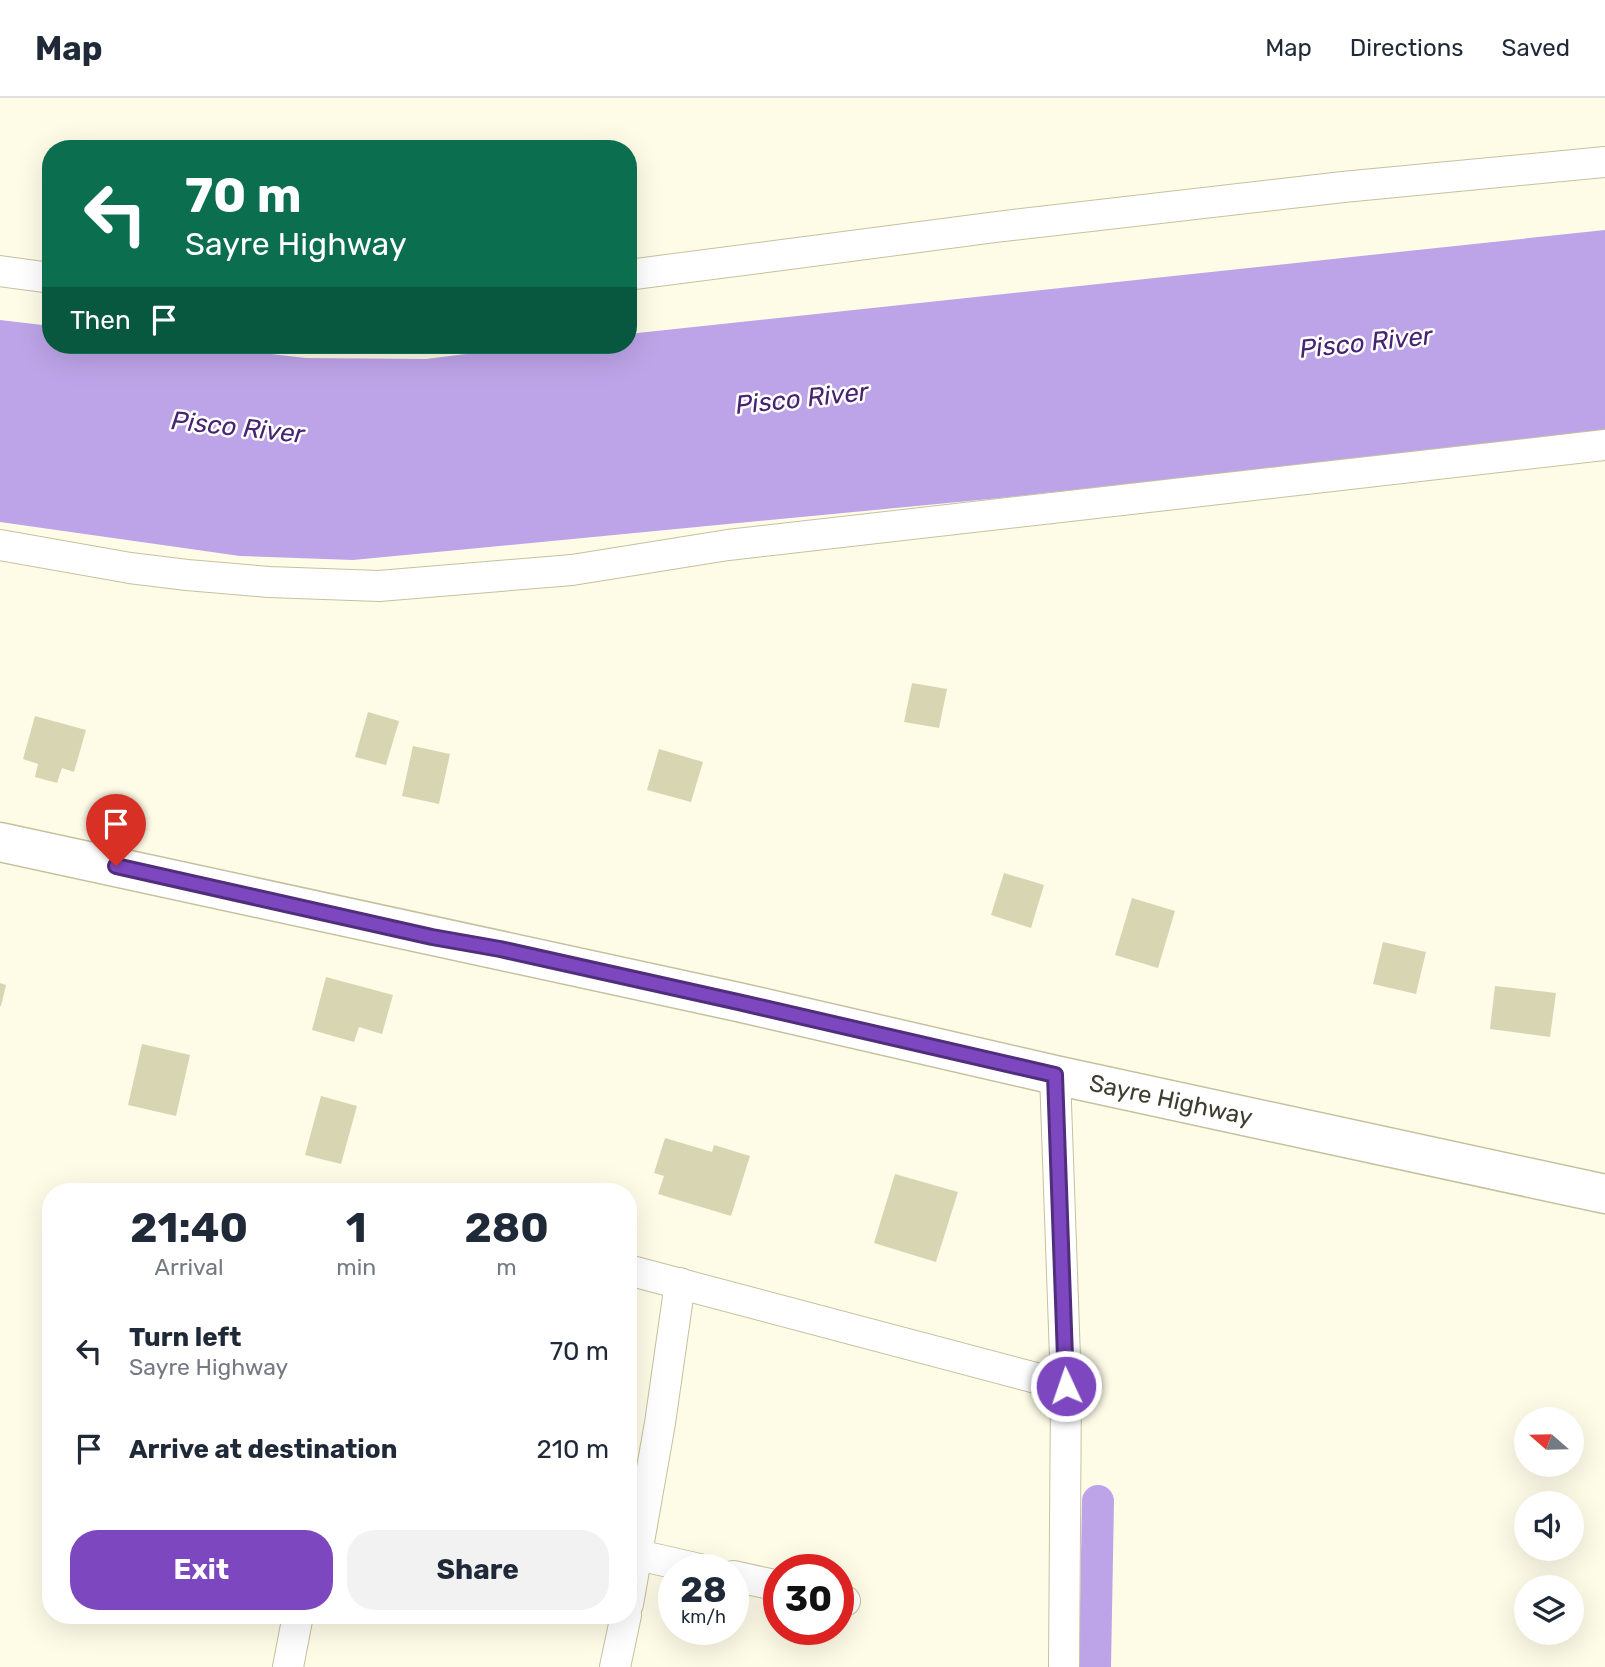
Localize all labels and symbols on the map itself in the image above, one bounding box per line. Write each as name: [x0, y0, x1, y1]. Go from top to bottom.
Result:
water label: Pisco River: [1298, 320, 1435, 365]
water label: Pisco River: [734, 376, 871, 421]
water label: Pisco River: [170, 405, 307, 450]
pin: [86, 794, 146, 866]
street label: Sayre Highway: [1087, 1069, 1255, 1131]
position arrow: [1029, 1349, 1103, 1423]
north arrow: [1514, 1407, 1584, 1477]
speed limit sign: 30: [763, 1554, 854, 1645]

